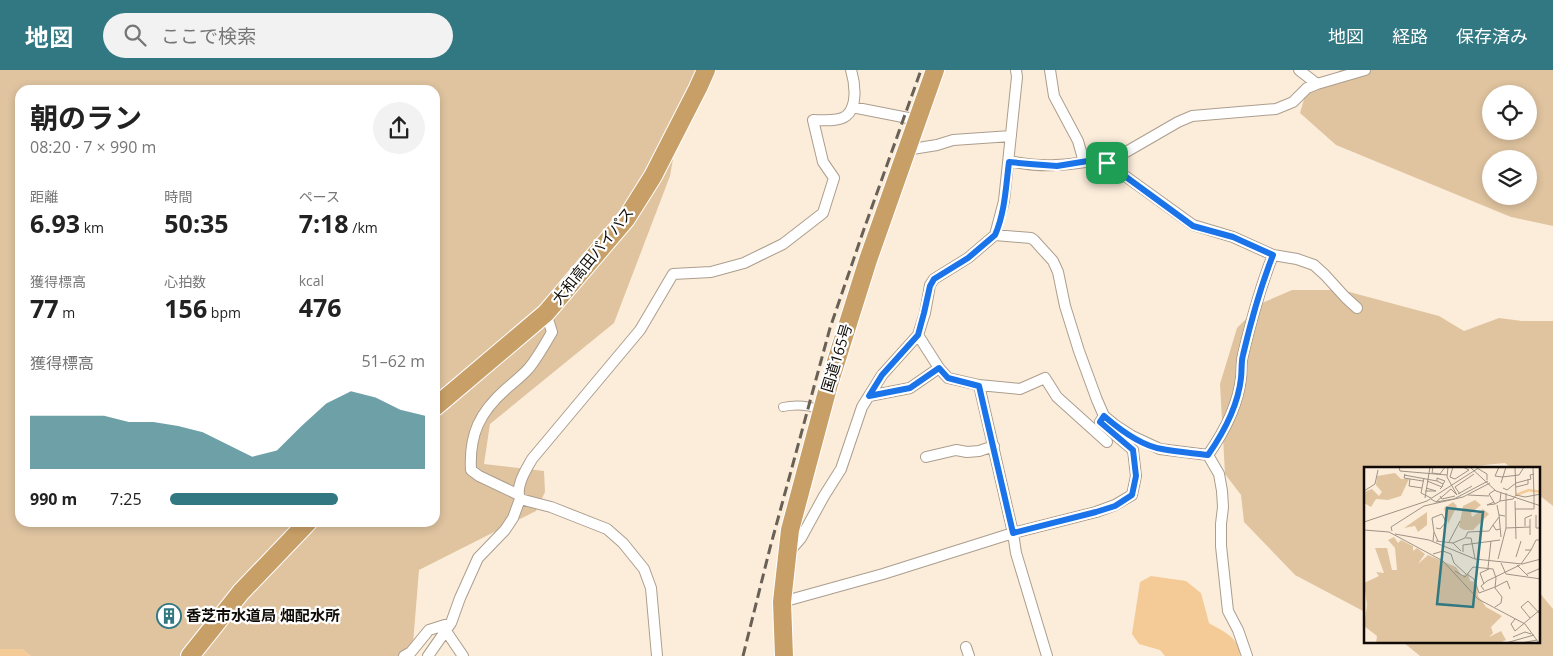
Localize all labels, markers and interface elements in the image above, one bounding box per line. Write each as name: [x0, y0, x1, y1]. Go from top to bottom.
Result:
search box: [103, 13, 453, 58]
text: 地図: [25, 20, 73, 53]
icon: search: [121, 21, 149, 49]
text: ここで検索: [161, 23, 256, 49]
text: 地図: [1328, 24, 1364, 48]
text: 経路: [1392, 24, 1428, 48]
text: 保存済み: [1456, 24, 1528, 48]
map controls: [1482, 85, 1537, 205]
button: locate: [1482, 85, 1537, 140]
text: 朝のラン: [30, 98, 142, 136]
button: share: [373, 102, 425, 154]
text: 08:20 · 7 × 990 m: [30, 136, 156, 158]
pin: [1086, 142, 1128, 184]
icon: arrive: [1093, 149, 1121, 177]
button: layers: [1482, 150, 1537, 205]
text: 距離: [30, 187, 58, 206]
text: 時間: [164, 187, 192, 206]
text: ペース: [299, 187, 340, 206]
street label: 大和高田バイパス: [547, 203, 638, 308]
text: 6.93: [30, 206, 80, 240]
text: 50:35: [164, 206, 229, 240]
text: 7:18: [299, 206, 349, 240]
text: km: [80, 218, 104, 237]
text: /km: [349, 218, 378, 237]
text: kcal: [299, 271, 324, 290]
text: 獲得標高: [30, 272, 86, 291]
text: 心拍数: [164, 272, 206, 291]
text: 476: [299, 290, 342, 324]
text: 77: [30, 291, 59, 325]
text: 156: [164, 291, 207, 325]
text: m: [59, 303, 75, 322]
text: bpm: [207, 303, 241, 322]
street label: 国道165号: [816, 321, 856, 394]
text: 51–62 m: [361, 350, 425, 372]
text: 獲得標高: [30, 352, 94, 374]
inset map: [1364, 467, 1540, 644]
text: 990 m: [30, 488, 77, 510]
text: 7:25: [110, 488, 142, 510]
building icon: 香芝市水道局 畑配水所: [156, 603, 182, 629]
place label: 香芝市水道局 畑配水所: [186, 605, 340, 625]

